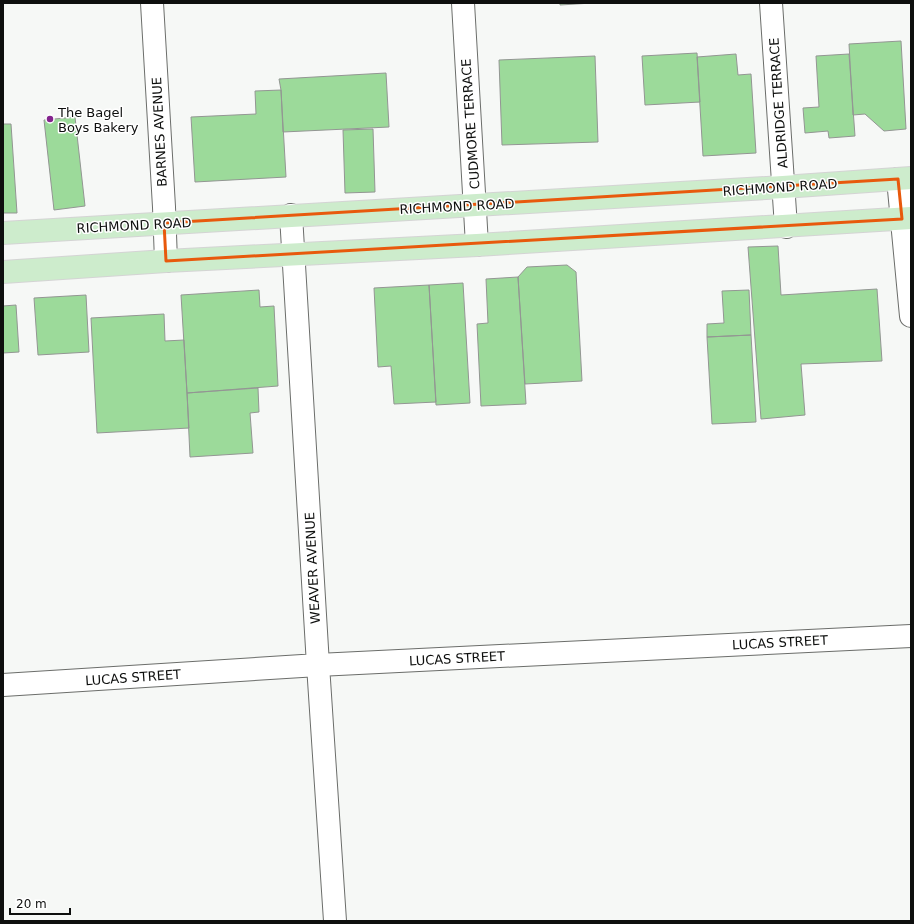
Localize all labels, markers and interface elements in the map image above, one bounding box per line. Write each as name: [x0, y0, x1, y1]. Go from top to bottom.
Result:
street label: ALDRIDGE TERRACE: [766, 37, 791, 169]
street label: CUDMORE TERRACE: [458, 58, 483, 190]
street label: BARNES AVENUE: [149, 77, 170, 187]
place label: The Bagel Boys Bakery: [57, 105, 139, 135]
marker: The Bagel Boys Bakery: [45, 114, 55, 124]
street label: RICHMOND ROAD: [722, 176, 838, 199]
street label: RICHMOND ROAD: [399, 196, 515, 217]
street label: RICHMOND ROAD: [76, 215, 192, 236]
street label: WEAVER AVENUE: [302, 512, 323, 624]
street label: LUCAS STREET: [732, 632, 828, 653]
street label: LUCAS STREET: [409, 648, 505, 669]
street label: LUCAS STREET: [85, 667, 182, 688]
scale bar: [10, 890, 70, 916]
text: 20 m: [16, 897, 47, 911]

